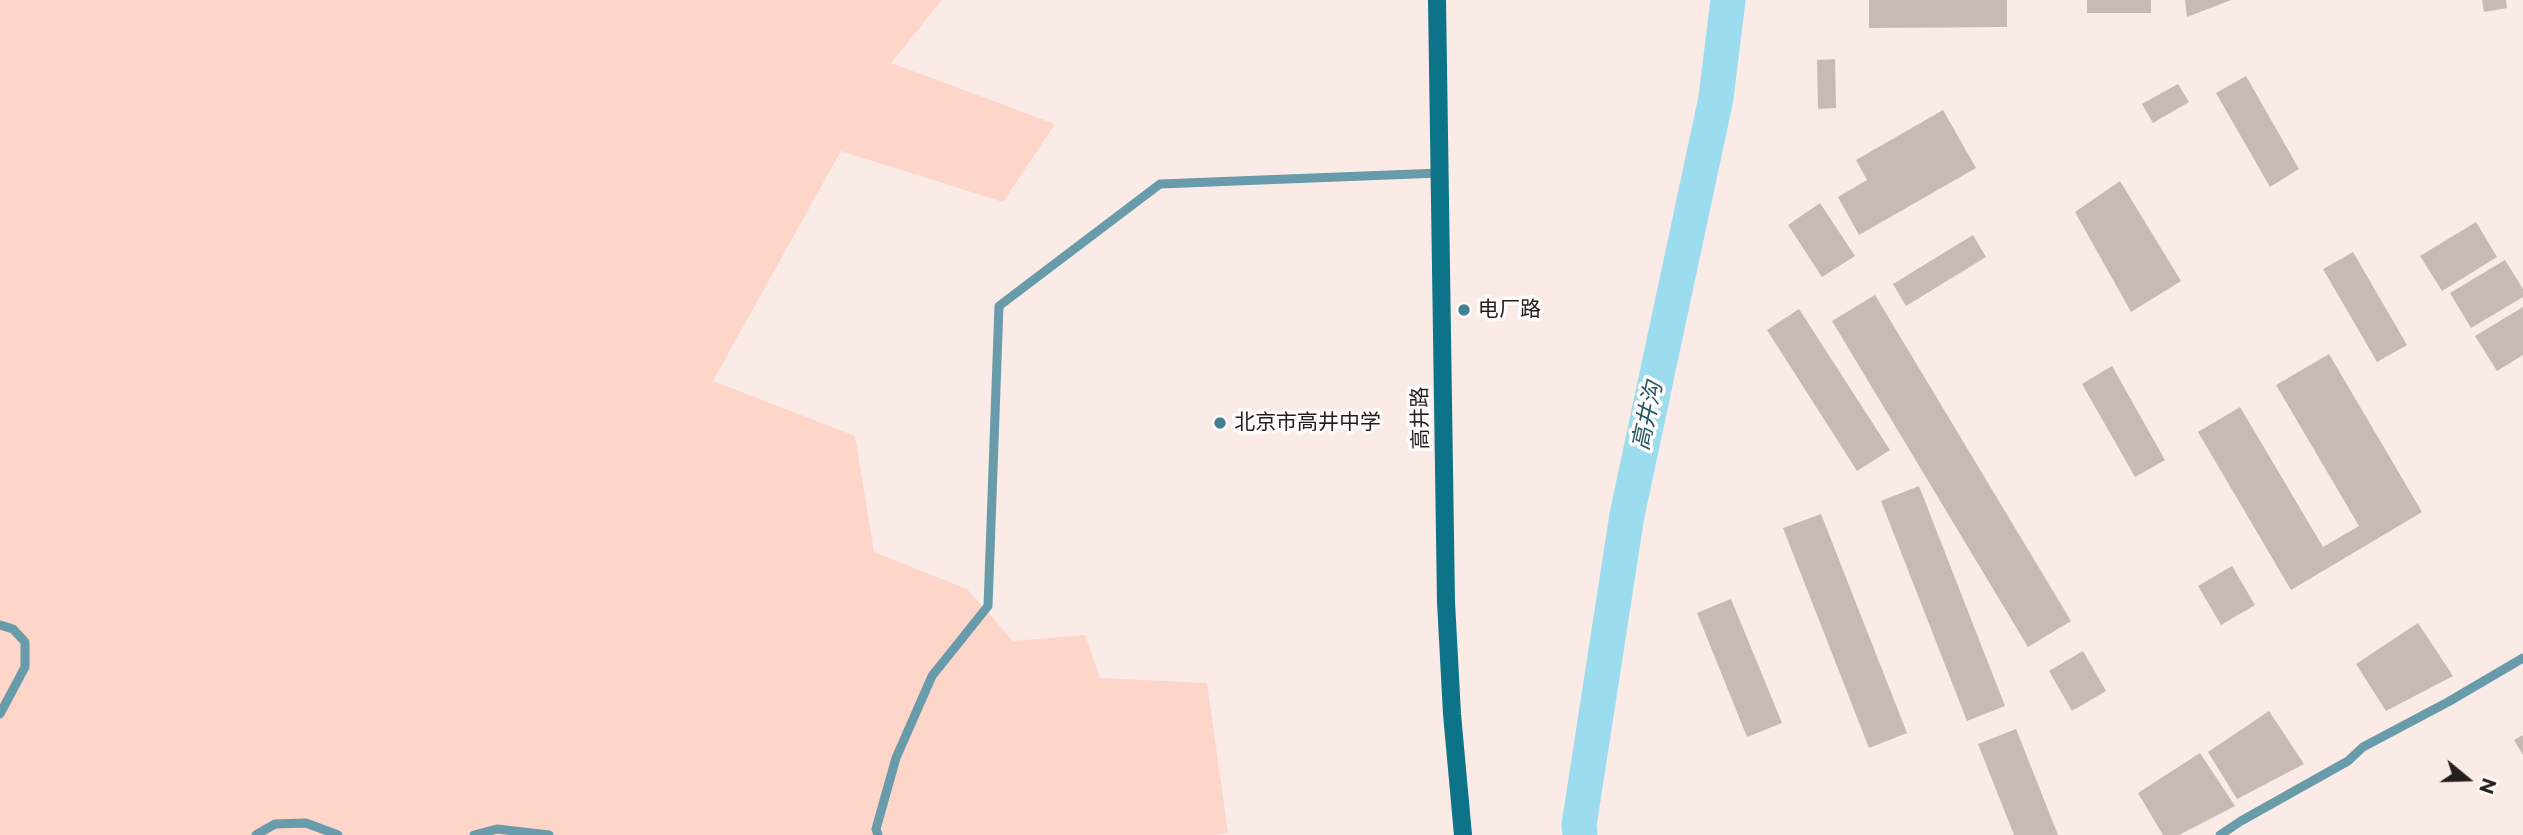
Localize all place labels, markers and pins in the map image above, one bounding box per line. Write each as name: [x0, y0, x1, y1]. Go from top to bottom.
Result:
place label: 电厂路: [1478, 297, 1541, 323]
marker: 电厂路: [1456, 302, 1472, 318]
place label: 北京市高井中学: [1234, 410, 1381, 436]
marker: 北京市高井中学: [1212, 415, 1228, 431]

